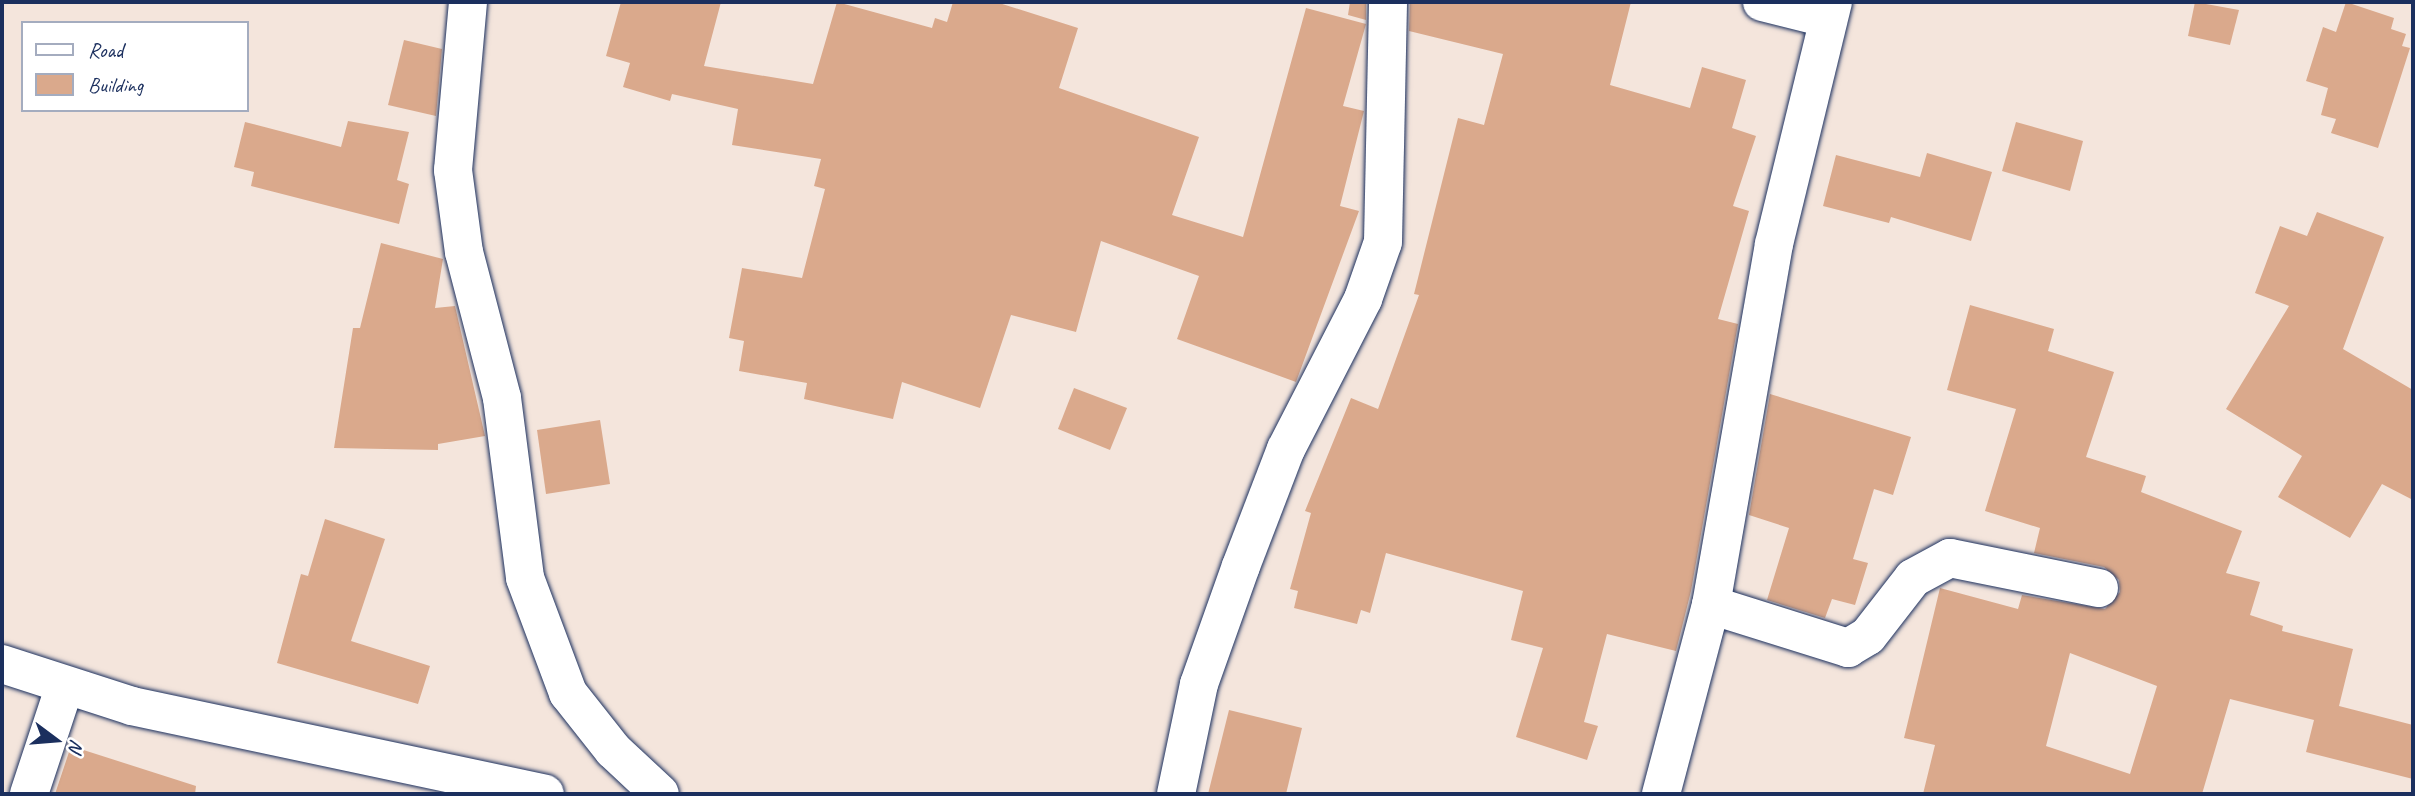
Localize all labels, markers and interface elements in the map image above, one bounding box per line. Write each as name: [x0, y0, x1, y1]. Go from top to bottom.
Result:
legend: [21, 21, 248, 112]
text: Road: [88, 37, 123, 63]
text: Building: [88, 72, 143, 98]
north arrow: [21, 705, 91, 775]
text: N: [63, 737, 89, 755]

